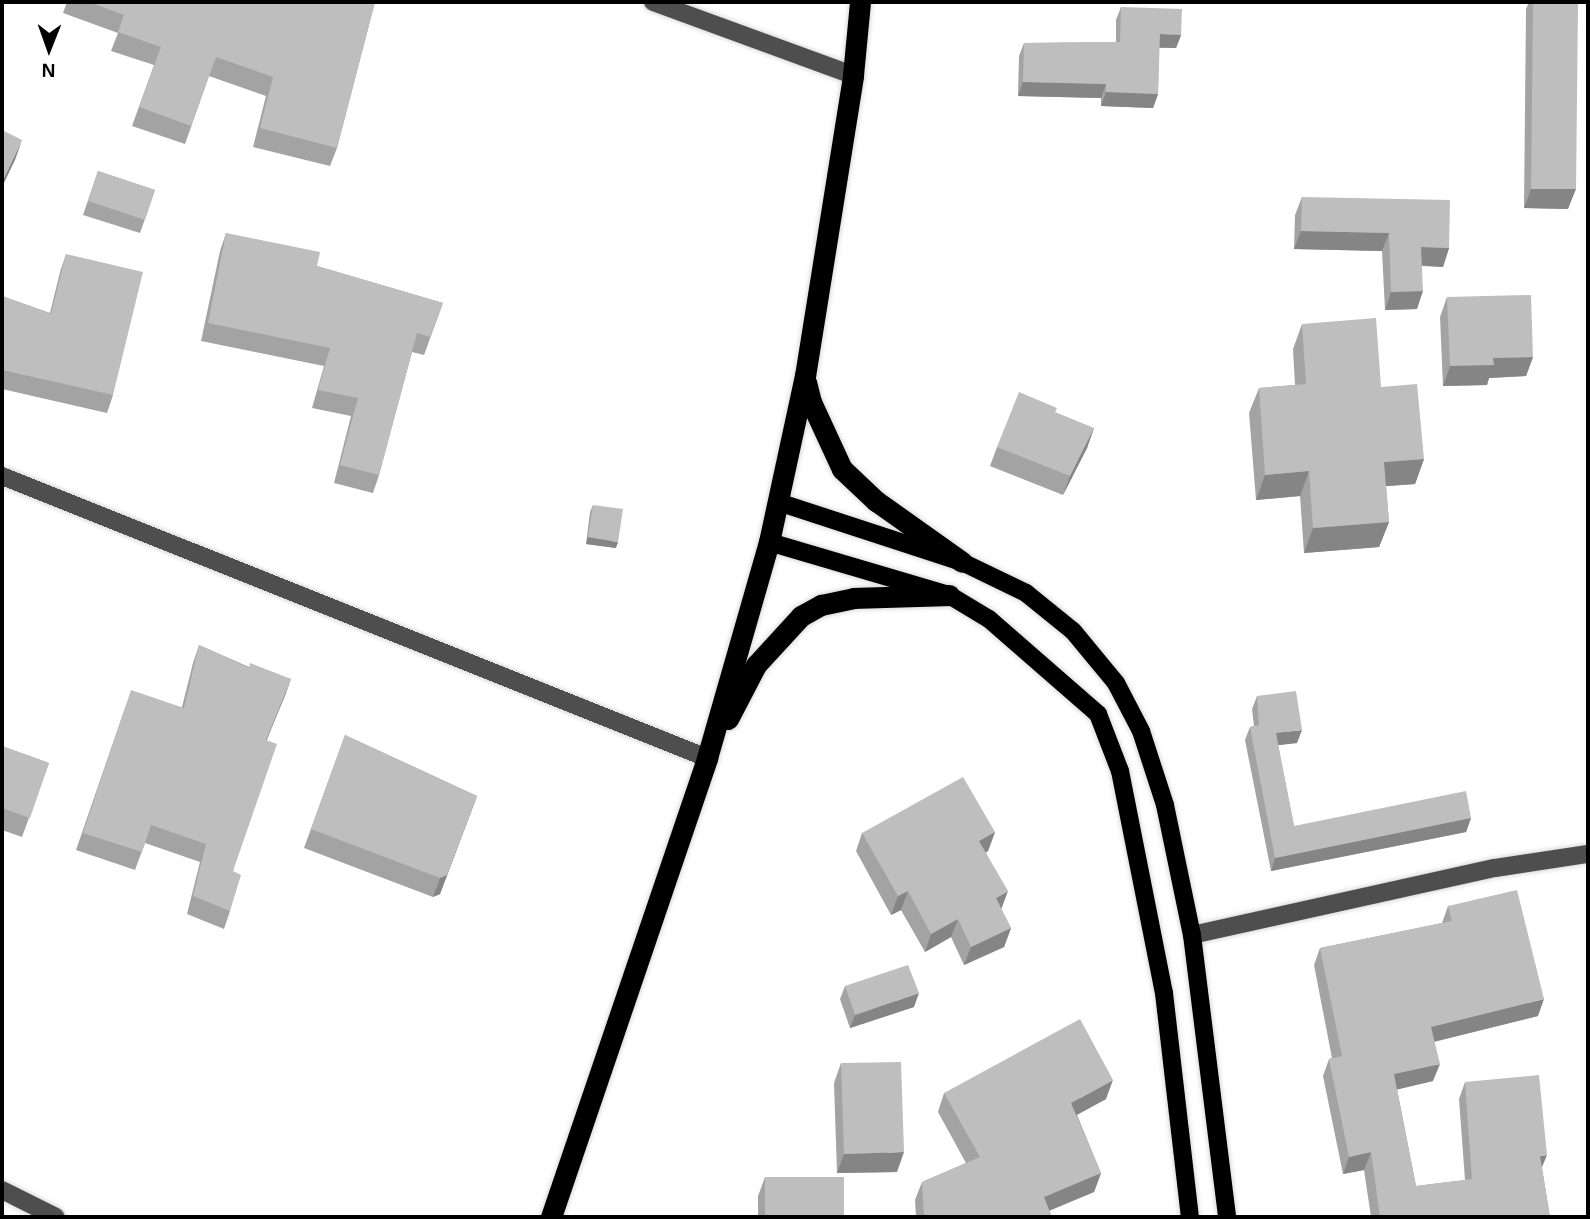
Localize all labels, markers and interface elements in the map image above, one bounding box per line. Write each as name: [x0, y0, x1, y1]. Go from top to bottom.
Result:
north arrow: [14, 14, 84, 84]
text: N: [42, 60, 56, 81]

